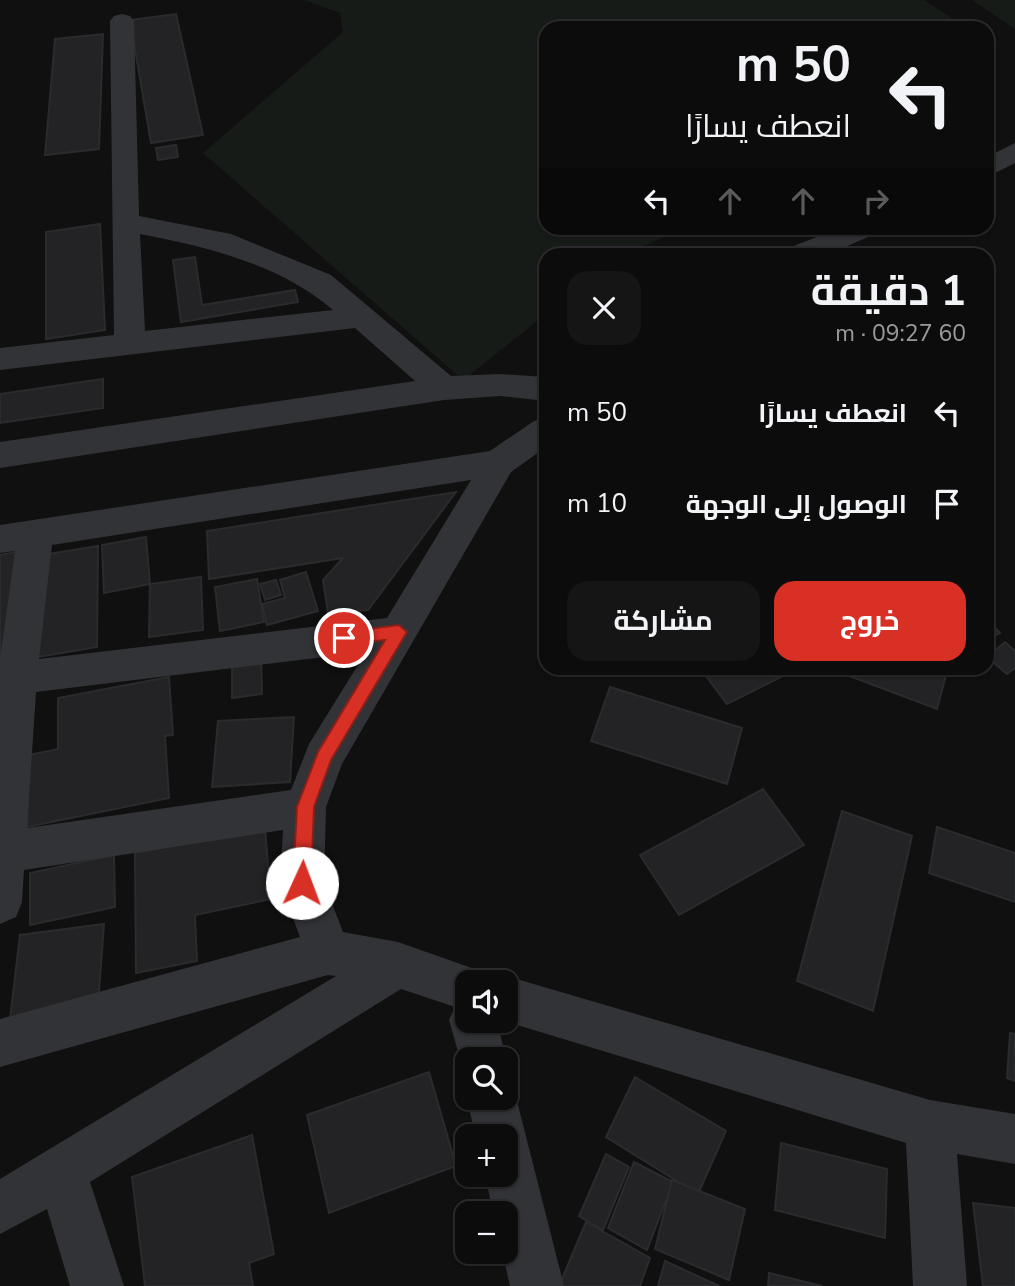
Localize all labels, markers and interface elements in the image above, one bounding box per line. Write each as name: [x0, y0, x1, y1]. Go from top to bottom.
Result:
text: 50 m: [736, 31, 851, 98]
icon: left: [875, 49, 966, 140]
text: انعطف يسارًا: [685, 105, 851, 148]
icon: left: [638, 182, 676, 220]
icon: ahead: [711, 182, 749, 220]
icon: ahead: [784, 182, 822, 220]
icon: right: [857, 182, 895, 220]
text: 1 دقيقة: [811, 263, 966, 320]
button: close: [567, 271, 641, 345]
text: 60 m · 09:27: [835, 318, 966, 349]
icon: left: [928, 394, 966, 432]
text: 50 m: [567, 395, 627, 430]
text: انعطف يسارًا: [758, 396, 907, 431]
icon: arrive: [928, 485, 966, 523]
text: 10 m: [567, 486, 627, 521]
text: الوصول إلى الوجهة: [686, 487, 907, 522]
button: مشاركة: [567, 581, 760, 661]
button: خروج: [774, 581, 966, 661]
pin: [314, 608, 374, 668]
icon: arrive: [325, 619, 363, 657]
position arrow: [265, 846, 339, 920]
map controls: [455, 970, 518, 1264]
button: sound: [455, 970, 518, 1033]
button: search: [455, 1047, 518, 1110]
button: +: [455, 1124, 518, 1187]
button: −: [455, 1201, 518, 1264]

